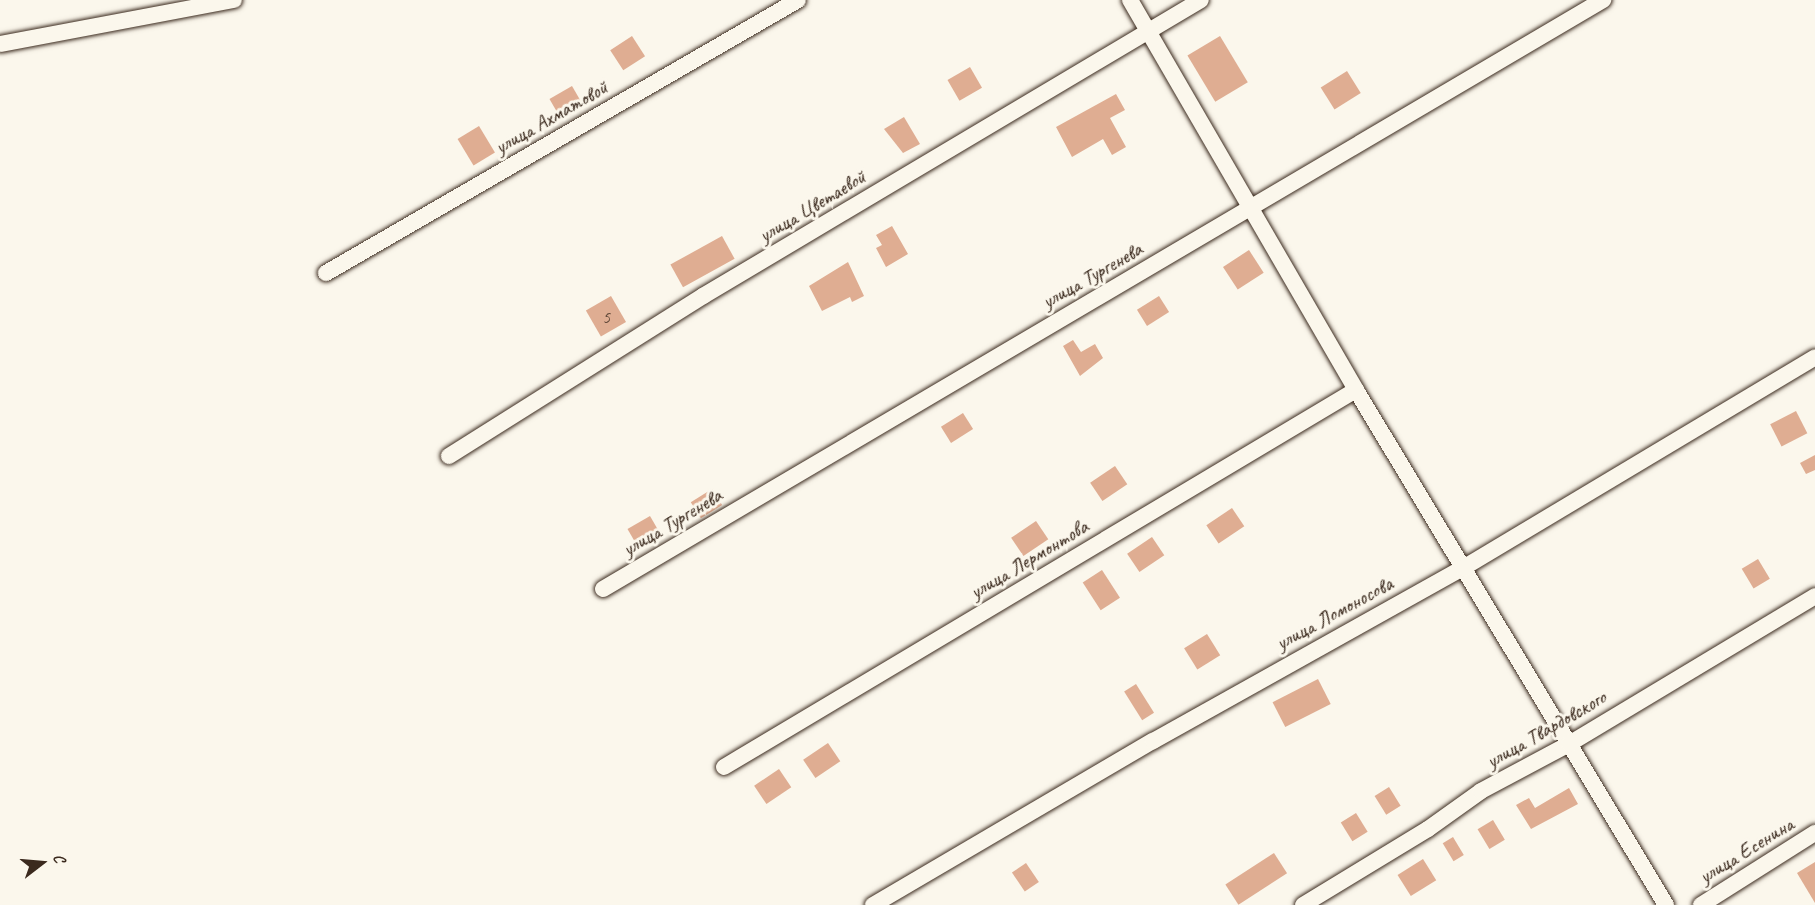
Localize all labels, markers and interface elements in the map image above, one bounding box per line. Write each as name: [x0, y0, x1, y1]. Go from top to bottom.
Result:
street label: улица Ахматовой: [490, 74, 612, 160]
street label: улица Цветаевой: [753, 164, 871, 248]
street label: улица Тургенева: [1037, 236, 1147, 314]
house number: 5: [602, 306, 610, 328]
street label: улица Тургенева: [618, 482, 726, 562]
street label: улица Лермонтова: [965, 514, 1093, 604]
street label: улица Ломоносова: [1271, 571, 1397, 655]
street label: улица Твардовского: [1482, 685, 1610, 773]
street label: улица Есенина: [1694, 811, 1798, 889]
north arrow: [12, 833, 72, 893]
text: С: [49, 851, 70, 865]

